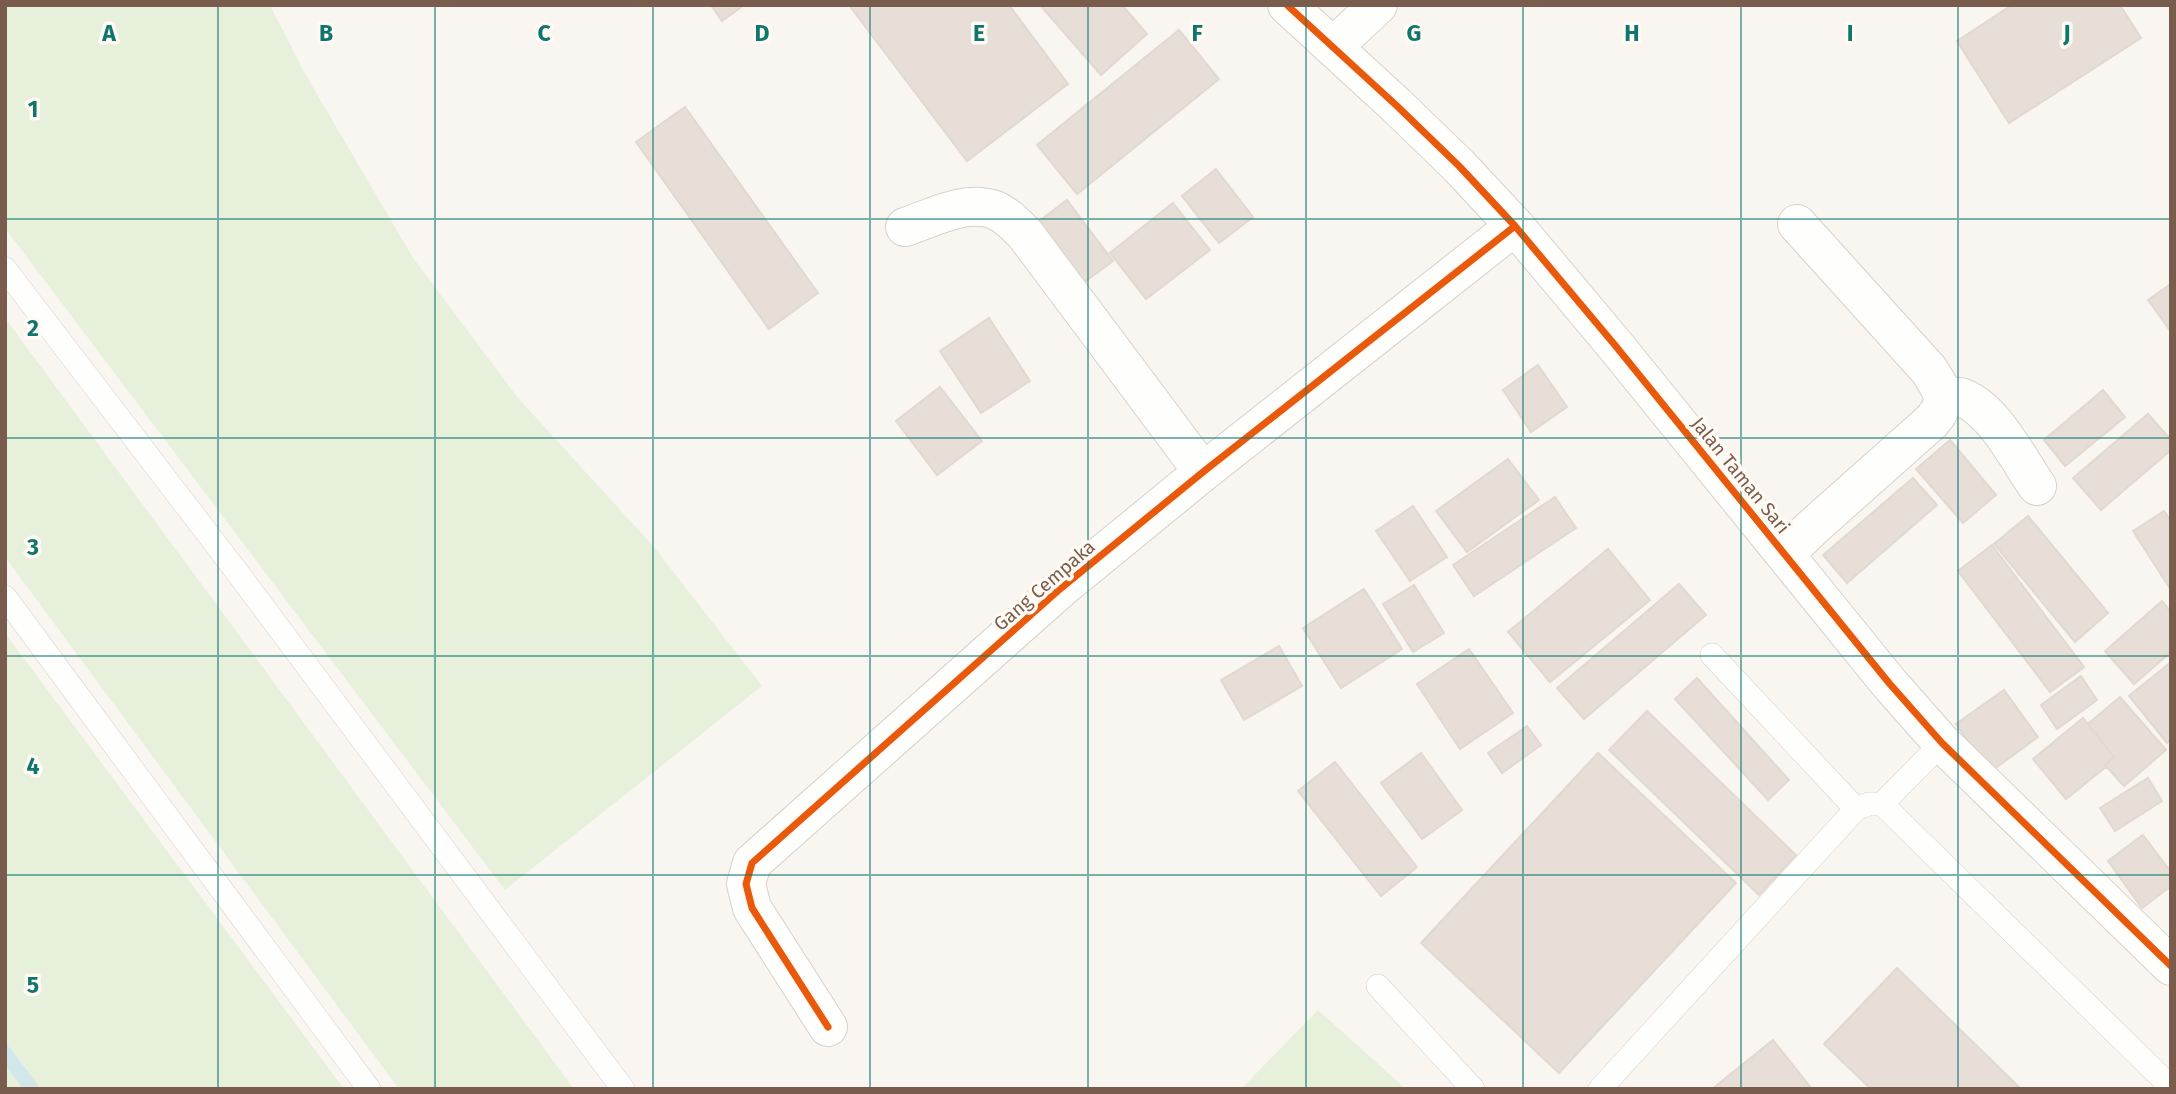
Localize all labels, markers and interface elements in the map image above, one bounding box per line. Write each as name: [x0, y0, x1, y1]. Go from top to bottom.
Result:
text: A: [101, 19, 116, 47]
text: B: [319, 19, 333, 47]
text: C: [537, 19, 551, 47]
text: D: [755, 19, 770, 47]
text: E: [973, 19, 985, 47]
text: F: [1191, 19, 1203, 47]
text: G: [1407, 19, 1421, 47]
text: H: [1624, 19, 1640, 47]
text: I: [1847, 19, 1853, 47]
text: J: [2062, 19, 2071, 47]
text: 1: [28, 95, 38, 123]
text: 2: [27, 314, 39, 342]
street label: Jalan Taman Sari: [1687, 412, 1795, 538]
text: 3: [26, 533, 39, 561]
street label: Gang Cempaka: [989, 535, 1100, 636]
text: 4: [27, 752, 40, 780]
text: 5: [27, 971, 39, 999]

